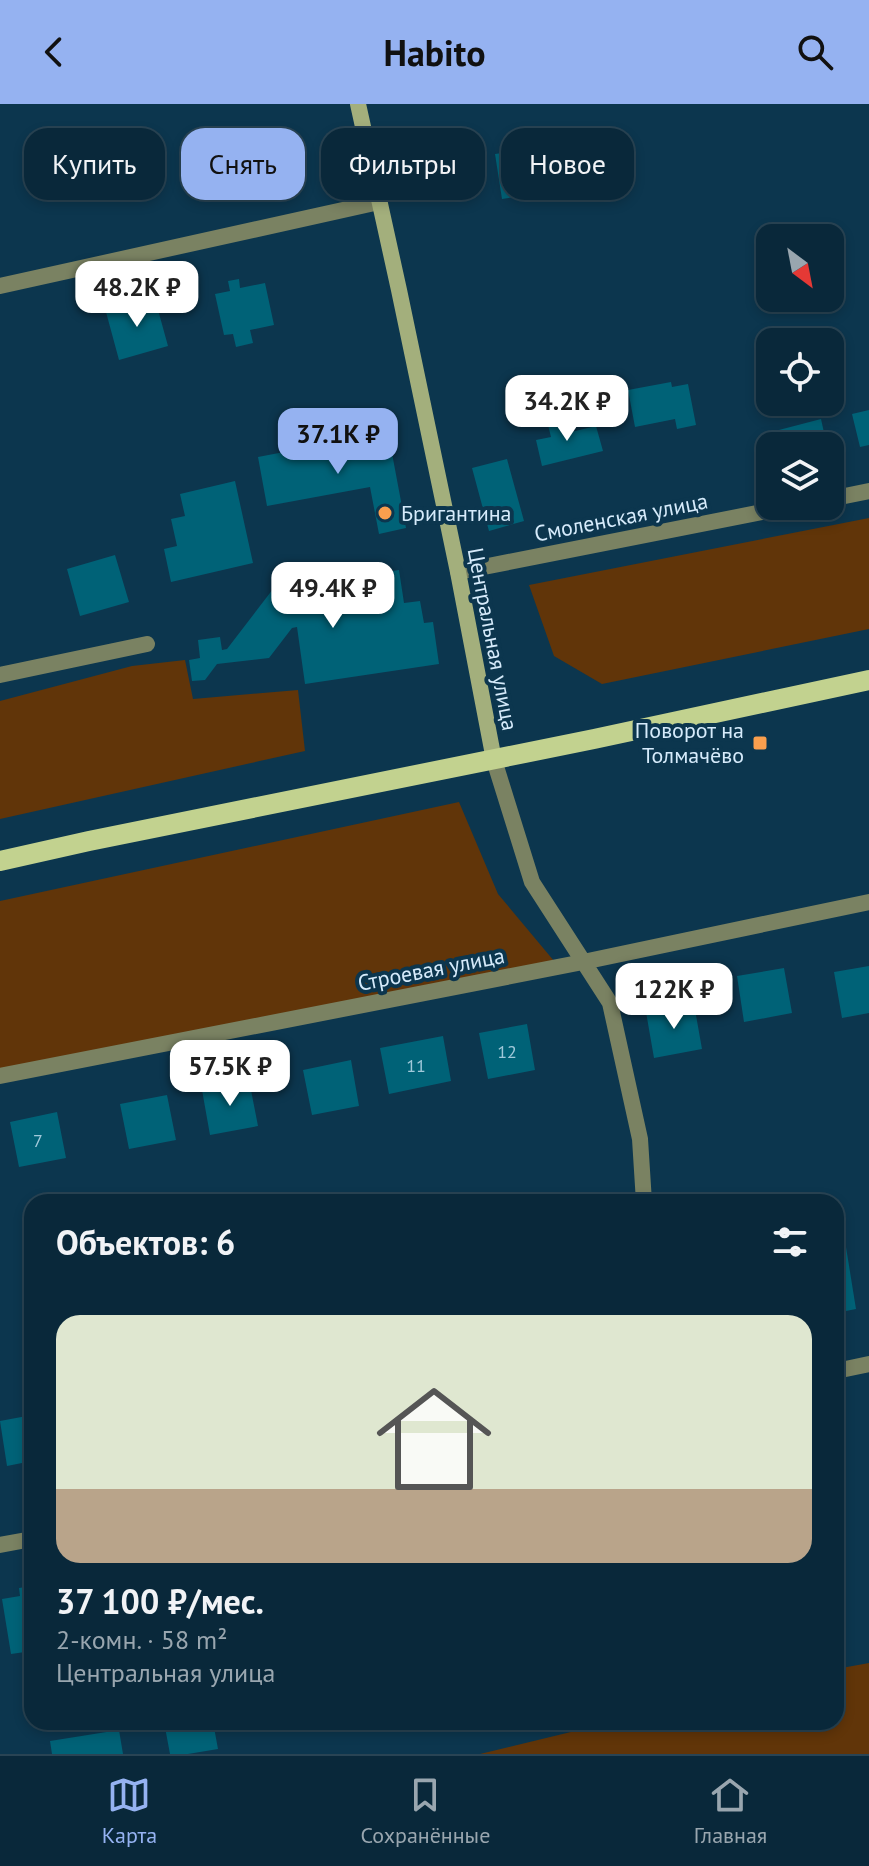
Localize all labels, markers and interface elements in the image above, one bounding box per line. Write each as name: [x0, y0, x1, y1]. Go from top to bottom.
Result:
text: Habito: [384, 29, 486, 76]
icon: back: [32, 30, 76, 74]
icon: search: [793, 30, 837, 74]
chip: Купить: [24, 128, 165, 200]
chip: Снять: [181, 128, 305, 200]
chip: Фильтры: [321, 128, 485, 200]
chip: Новое: [501, 128, 634, 200]
north arrow: [756, 224, 844, 312]
map controls: [756, 224, 844, 520]
pin: 48.2K ₽: [63, 261, 211, 329]
text: 48.2K ₽: [93, 270, 181, 303]
button: locate: [756, 328, 844, 416]
pin: 34.2K ₽: [493, 375, 641, 443]
text: 34.2K ₽: [523, 384, 611, 417]
pin: 37.1K ₽: [264, 408, 412, 476]
text: 37.1K ₽: [296, 417, 380, 450]
button: layers: [756, 432, 844, 520]
street label: Смоленская улица: [532, 486, 710, 548]
place label: Бригантина: [401, 499, 511, 527]
marker: Бригантина: [376, 504, 394, 522]
street label: Центральная улица: [462, 545, 524, 733]
pin: 49.4K ₽: [259, 562, 407, 630]
text: 49.4K ₽: [289, 571, 377, 604]
place label: Поворот на Толмачёво: [635, 716, 744, 769]
marker: Поворот на Толмачёво: [751, 734, 769, 752]
street label: Строевая улица: [355, 941, 507, 997]
pin: 122K ₽: [609, 963, 739, 1031]
text: 122K ₽: [634, 972, 714, 1005]
pin: 57.5K ₽: [156, 1040, 304, 1108]
house number: 12: [497, 1040, 517, 1063]
text: 57.5K ₽: [188, 1049, 272, 1082]
house number: 11: [406, 1054, 426, 1077]
house number: 7: [33, 1129, 43, 1152]
text: Объектов: 6: [56, 1220, 235, 1264]
icon: filters: [768, 1220, 812, 1264]
icon: home: [362, 1367, 506, 1511]
text: 37 100 ₽/мес.: [56, 1579, 264, 1623]
text: 2-комн. · 58 m²: [56, 1623, 227, 1656]
text: Центральная улица: [56, 1656, 275, 1689]
tab: Карта: [102, 1773, 157, 1849]
tab: Сохранённые: [361, 1773, 490, 1849]
tab: Главная: [694, 1773, 767, 1849]

